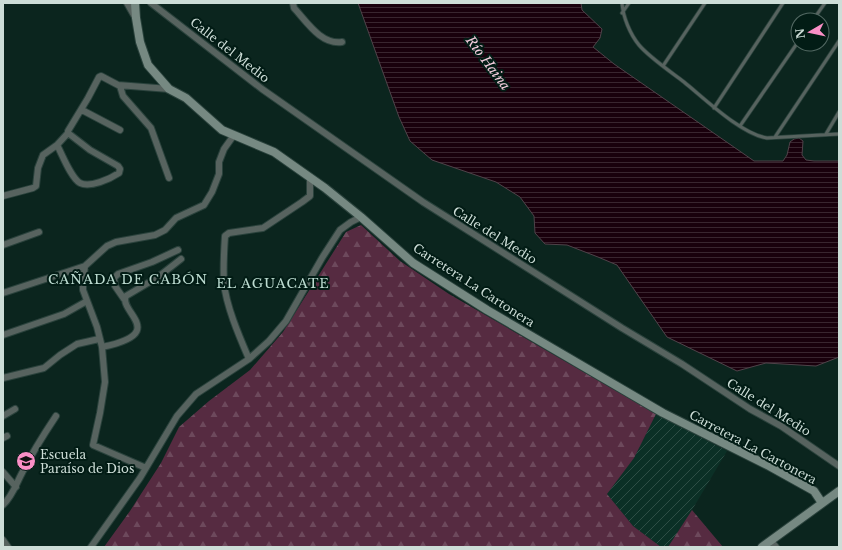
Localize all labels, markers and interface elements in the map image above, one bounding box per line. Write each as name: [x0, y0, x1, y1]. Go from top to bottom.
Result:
north arrow: [790, 12, 830, 52]
street label: Calle del Medio: [187, 14, 273, 86]
text: N: [792, 27, 808, 40]
water label: Río Haina: [462, 32, 514, 93]
street label: Calle del Medio: [450, 203, 540, 267]
street label: Carretera La Cartonera: [410, 240, 538, 330]
district label: CAÑADA DE CABÓN: [48, 271, 208, 288]
district label: EL AGUACATE: [216, 275, 330, 292]
street label: Calle del Medio: [724, 375, 814, 439]
street label: Carretera La Cartonera: [687, 407, 820, 487]
place label: Escuela Paraíso de Dios: [40, 447, 134, 476]
school or university icon: Escuela Paraíso de Dios: [15, 450, 37, 472]

